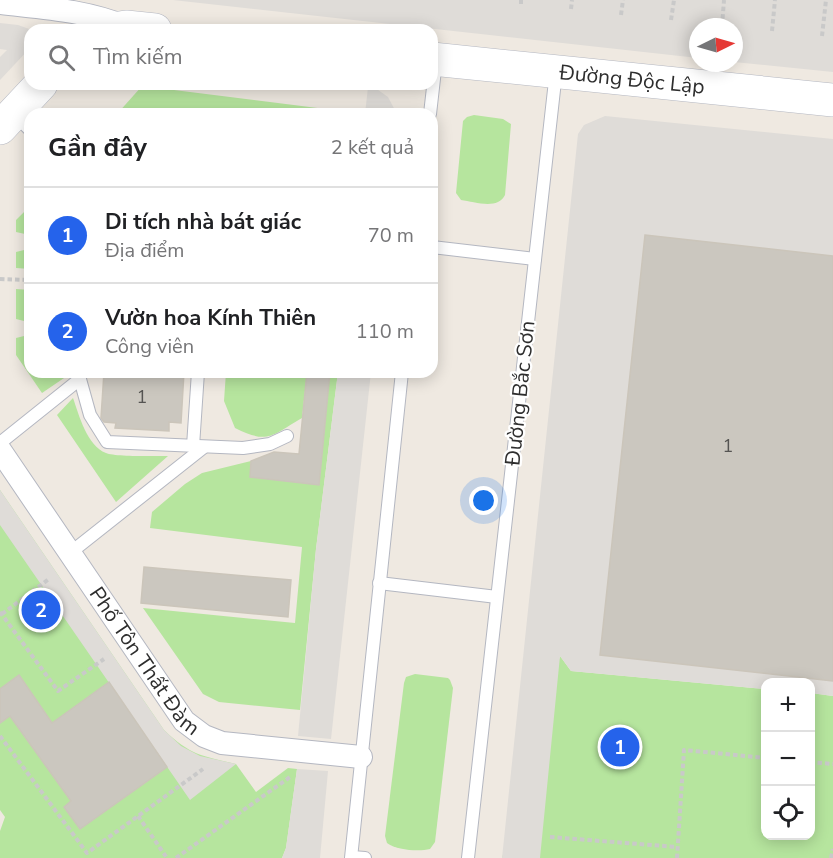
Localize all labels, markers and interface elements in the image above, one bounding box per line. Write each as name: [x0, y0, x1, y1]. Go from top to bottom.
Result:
north arrow: [689, 18, 743, 72]
search box: [24, 24, 438, 90]
icon: search: [45, 41, 78, 74]
text: Tìm kiếm: [93, 42, 182, 72]
street label: Đường Độc Lập: [557, 58, 706, 101]
text: Gần đây: [48, 130, 147, 165]
text: 2 kết quả: [331, 134, 414, 161]
text: Di tích nhà bát giác: [105, 207, 301, 237]
text: 1: [62, 222, 74, 249]
text: 70 m: [368, 222, 414, 249]
text: Địa điểm: [105, 237, 184, 264]
text: Vườn hoa Kính Thiên: [105, 303, 316, 333]
text: 2: [62, 318, 74, 345]
text: 110 m: [356, 318, 414, 345]
street label: Đường Bắc Sơn: [498, 319, 542, 468]
text: Công viên: [105, 333, 194, 360]
house number: 1: [137, 385, 147, 409]
house number: 1: [723, 434, 733, 458]
your location: [469, 486, 498, 515]
street label: Phố Tôn Thất Đàm: [83, 581, 205, 742]
pin: 2: [22, 588, 60, 632]
map controls: [761, 678, 815, 840]
button: +: [761, 678, 815, 732]
pin: 1: [600, 724, 640, 770]
button: −: [761, 732, 815, 786]
button: locate: [761, 786, 815, 840]

